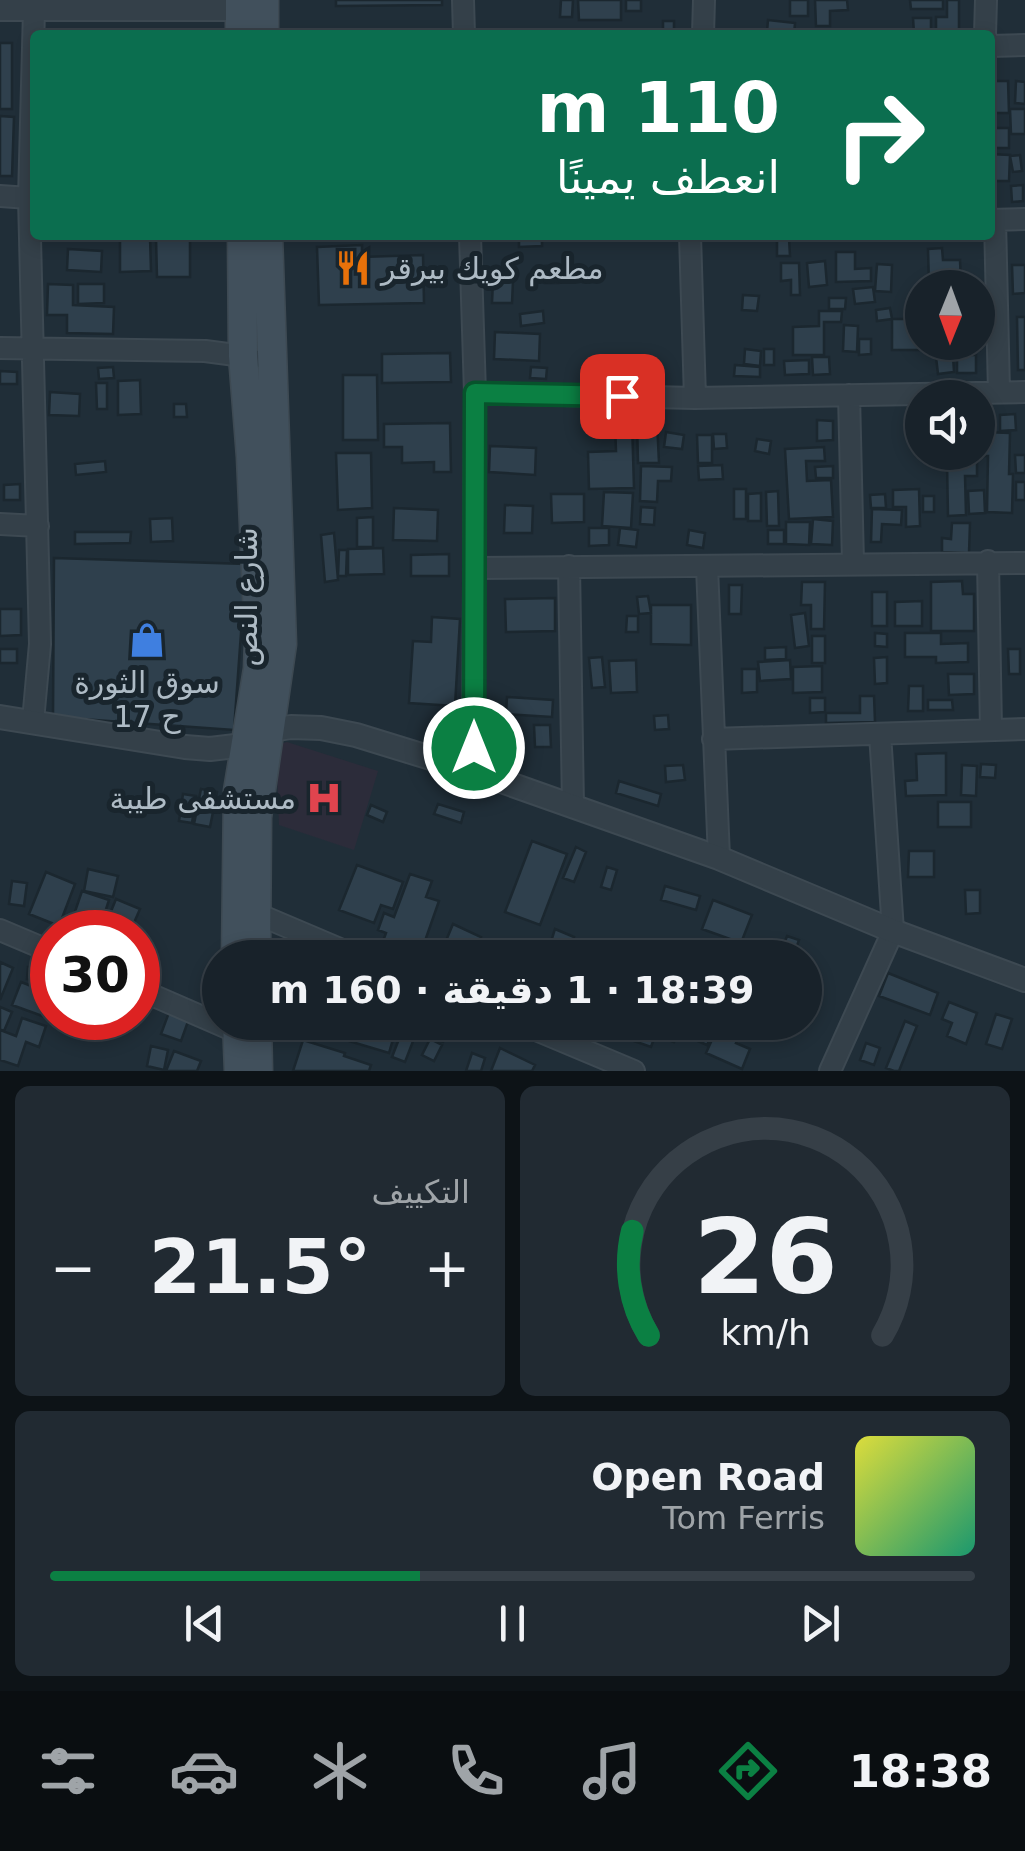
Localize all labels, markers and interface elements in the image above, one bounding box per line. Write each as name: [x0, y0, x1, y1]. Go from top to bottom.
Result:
text: 110 m: [537, 67, 780, 149]
icon: right: [815, 70, 945, 200]
text: انعطف يمينًا: [556, 151, 780, 204]
restaurant icon: مطعم كويك بيرقر: [334, 249, 372, 287]
place label: مطعم كويك بيرقر: [379, 251, 603, 287]
north arrow: [905, 270, 995, 360]
map controls: [905, 270, 995, 470]
pin: [580, 354, 665, 439]
icon: arrive: [595, 369, 650, 424]
button: sound: [905, 380, 995, 470]
street label: شارع النص: [229, 527, 264, 667]
shop icon: سوق الثورة ح 17: [128, 621, 166, 659]
place label: سوق الثورة ح 17: [74, 665, 220, 734]
position arrow: [422, 696, 526, 800]
hospital icon: مستشفى طيبة: [305, 779, 343, 817]
place label: مستشفى طيبة: [110, 781, 296, 816]
speed limit sign: 30: [30, 910, 160, 1040]
text: 18:39 · 1 دقيقة · 160 m: [270, 968, 754, 1012]
text: التكييف: [372, 1173, 470, 1211]
text: 26: [693, 1196, 837, 1318]
text: 21.5°: [149, 1223, 371, 1311]
text: −: [50, 1236, 96, 1300]
text: +: [424, 1236, 470, 1300]
text: km/h: [720, 1312, 810, 1353]
text: Open Road: [591, 1455, 825, 1499]
text: Tom Ferris: [662, 1499, 825, 1537]
icon: previous: [177, 1596, 232, 1651]
icon: pause: [485, 1596, 540, 1651]
icon: next: [793, 1596, 848, 1651]
icon: filters: [33, 1736, 103, 1806]
icon: car: [169, 1736, 239, 1806]
icon: climate: [305, 1736, 375, 1806]
icon: phone: [441, 1736, 511, 1806]
icon: music: [577, 1736, 647, 1806]
icon: directions: [713, 1736, 783, 1806]
text: 18:38: [849, 1745, 992, 1798]

